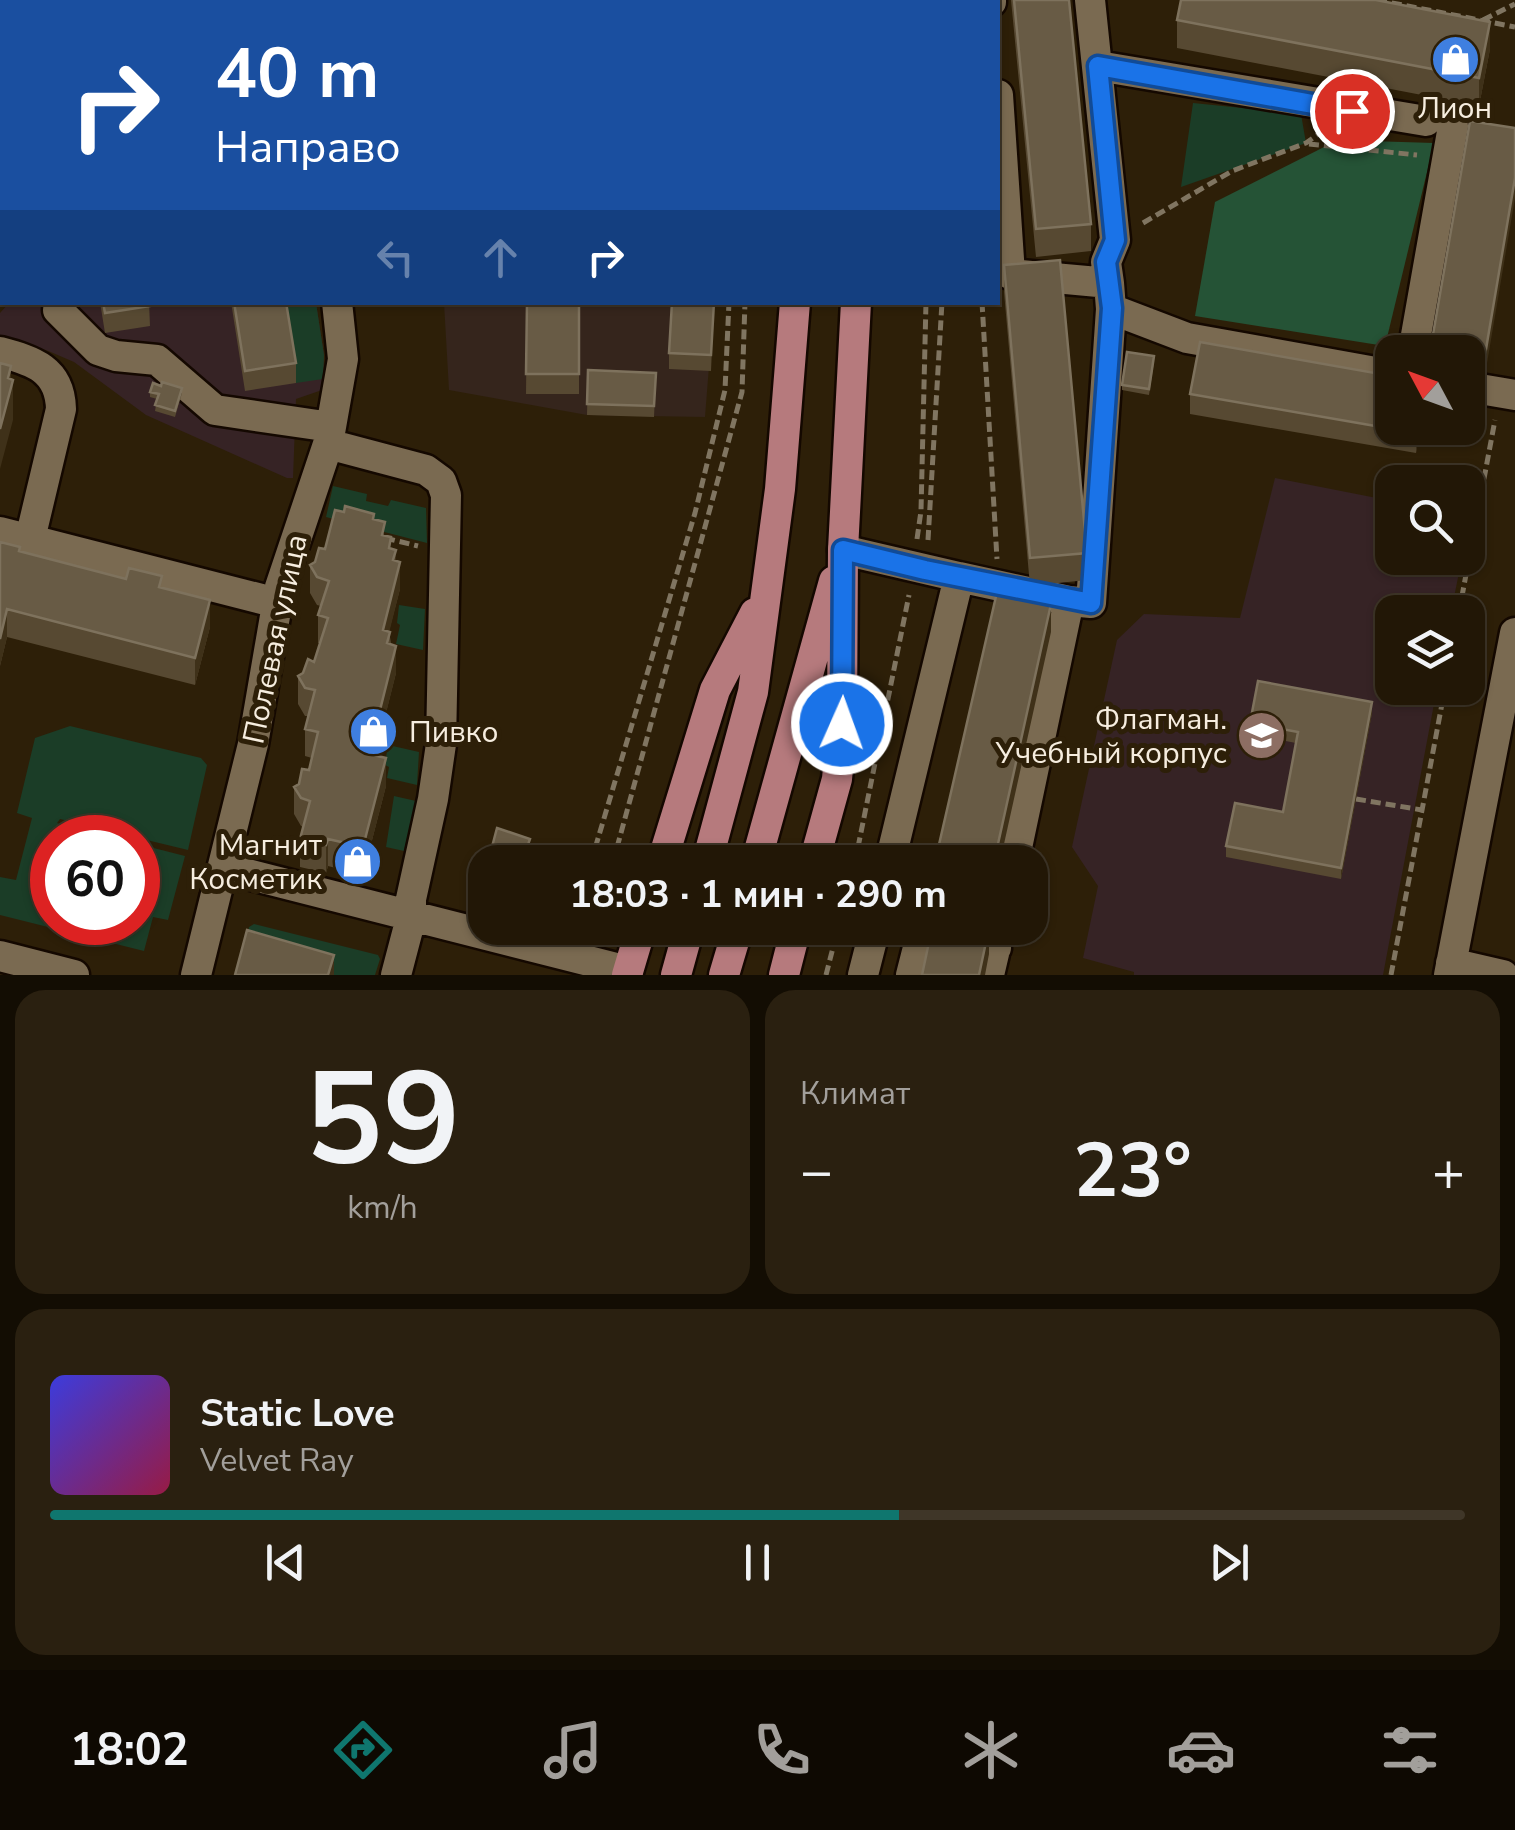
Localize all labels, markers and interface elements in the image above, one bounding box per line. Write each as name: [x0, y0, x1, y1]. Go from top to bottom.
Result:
text: 40 m: [215, 26, 379, 122]
shop icon: Лион: [1429, 33, 1481, 85]
icon: right: [50, 40, 180, 170]
pin: [1310, 69, 1395, 154]
icon: arrive: [1325, 84, 1380, 139]
place label: Лион: [1418, 88, 1492, 129]
text: Направо: [215, 117, 401, 178]
icon: left: [368, 230, 423, 285]
icon: ahead: [473, 230, 528, 285]
icon: right: [578, 230, 633, 285]
north arrow: [1375, 335, 1485, 445]
map controls: [1375, 335, 1485, 705]
button: search: [1375, 465, 1485, 575]
street label: Полевая улица: [233, 531, 318, 748]
button: layers: [1375, 595, 1485, 705]
position arrow: [790, 672, 894, 776]
place label: Флагман. Учебный корпус: [994, 699, 1227, 774]
shop icon: Пивко: [348, 706, 400, 758]
school or university icon: Флагман. Учебный корпус: [1236, 710, 1288, 762]
place label: Пивко: [409, 712, 498, 753]
speed limit sign: 60: [30, 815, 160, 945]
place label: Магнит Косметик: [189, 825, 323, 900]
shop icon: Магнит Косметик: [331, 836, 383, 888]
text: 18:03 · 1 мин · 290 m: [569, 869, 947, 920]
text: 59: [304, 1032, 461, 1209]
text: Климат: [800, 1072, 910, 1115]
text: 23°: [1073, 1120, 1192, 1222]
text: −: [800, 1134, 833, 1209]
text: +: [1432, 1134, 1465, 1209]
text: km/h: [347, 1186, 418, 1229]
text: Static Love: [200, 1388, 395, 1439]
text: Velvet Ray: [200, 1439, 354, 1482]
icon: previous: [258, 1535, 313, 1590]
icon: pause: [730, 1535, 785, 1590]
icon: next: [1202, 1535, 1257, 1590]
icon: directions: [328, 1715, 398, 1785]
icon: music: [538, 1715, 608, 1785]
icon: phone: [747, 1715, 817, 1785]
icon: climate: [956, 1715, 1026, 1785]
icon: car: [1166, 1715, 1236, 1785]
icon: filters: [1375, 1715, 1445, 1785]
text: 18:02: [70, 1720, 189, 1781]

